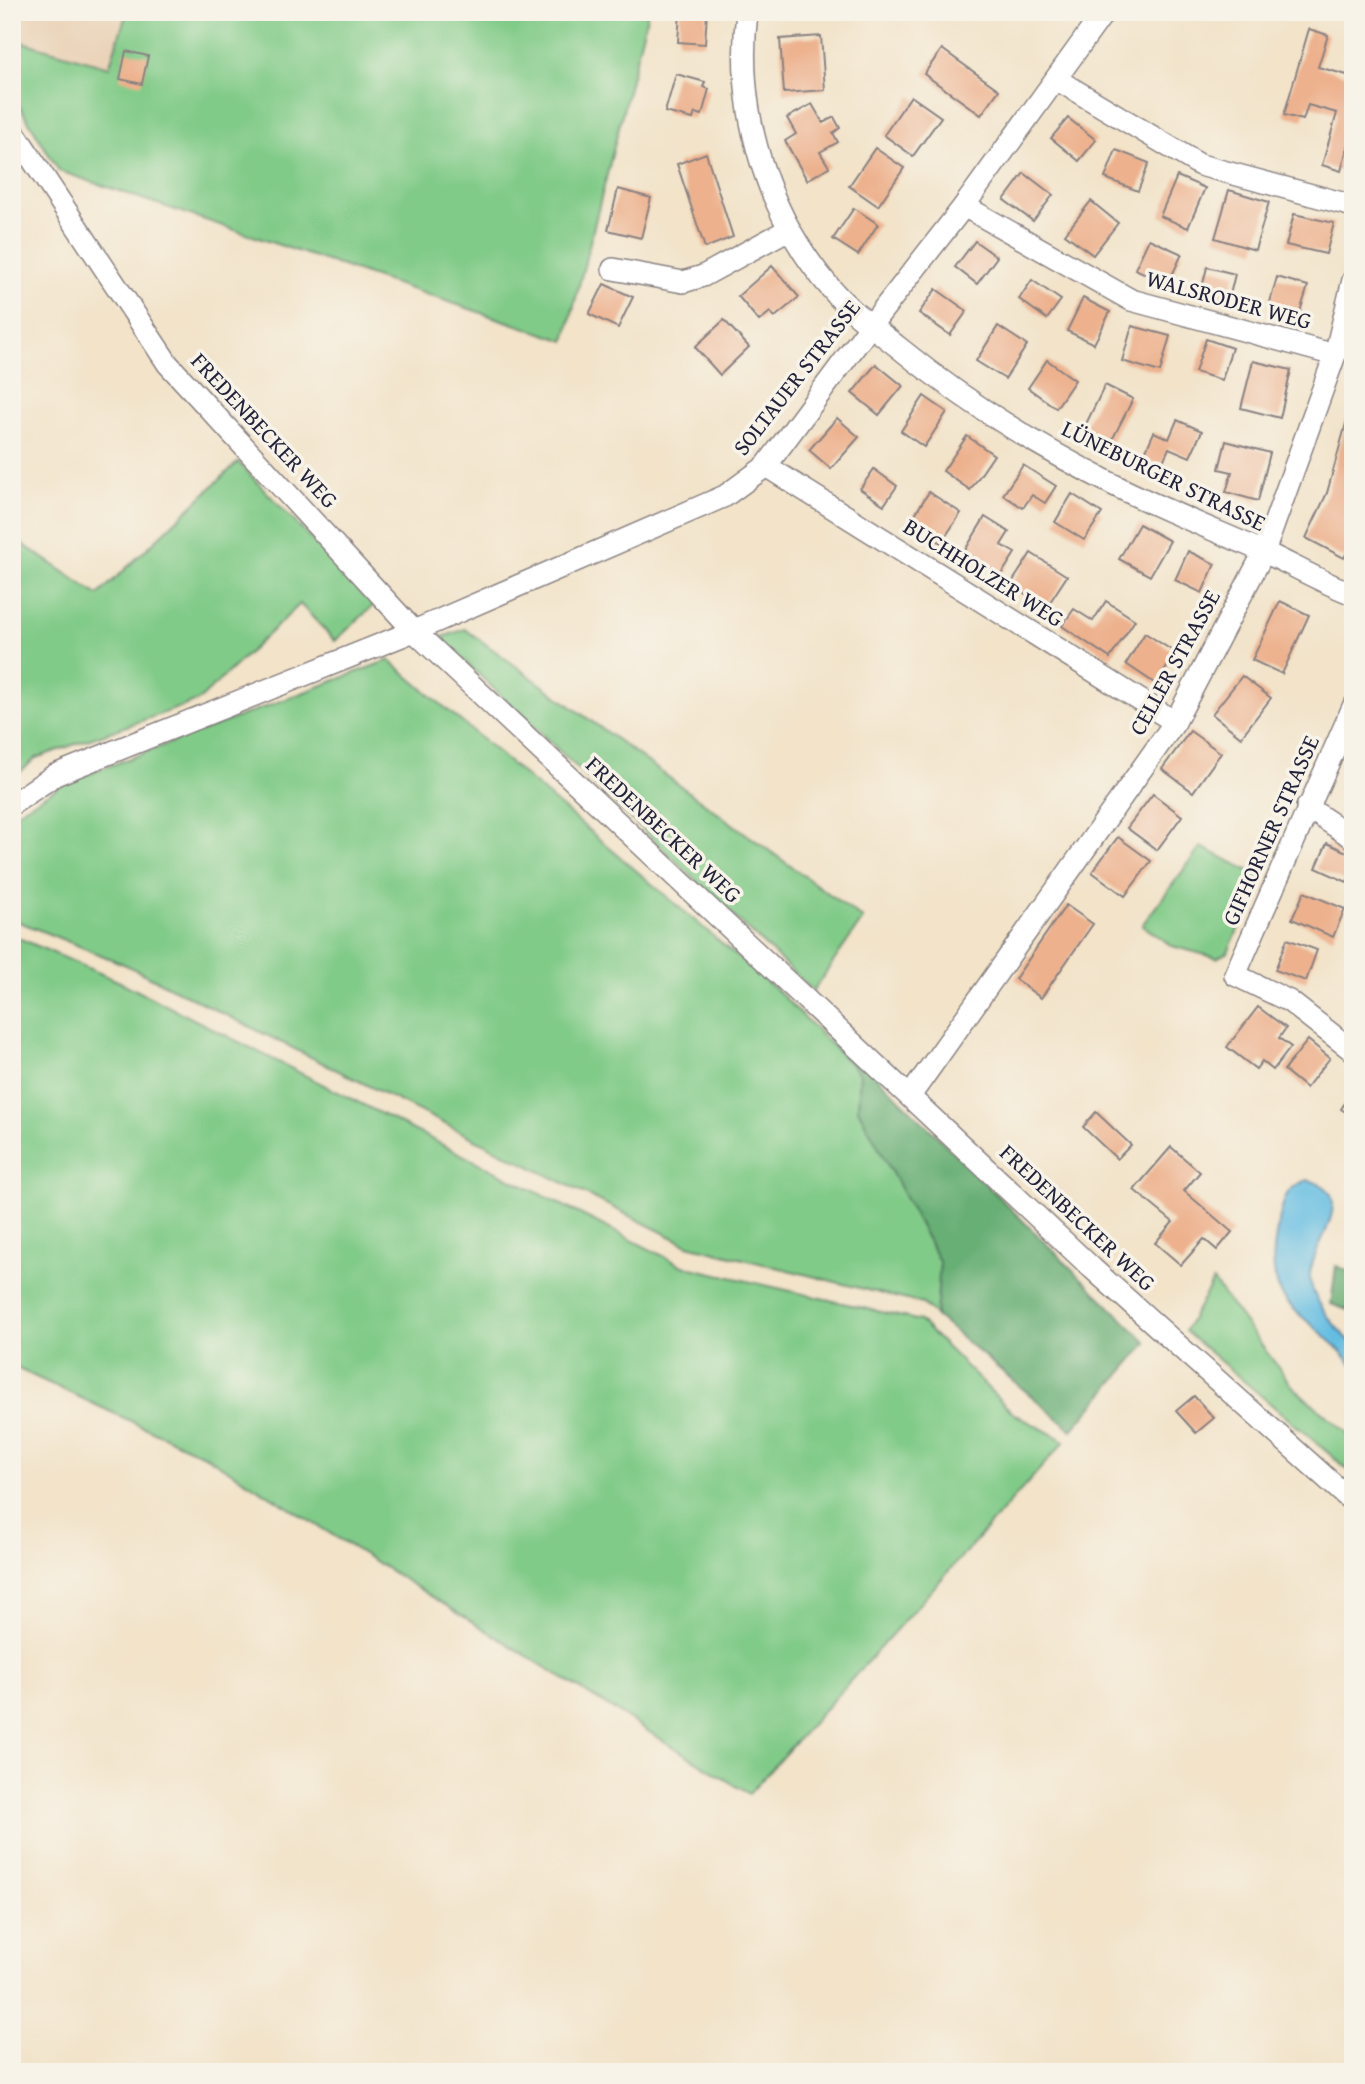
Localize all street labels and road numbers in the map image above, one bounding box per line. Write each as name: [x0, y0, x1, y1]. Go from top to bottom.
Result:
street label: WALSRODER WEG: [1143, 261, 1316, 337]
street label: SOLTAUER STRASSE: [724, 292, 868, 462]
street label: FREDENBECKER WEG: [184, 345, 346, 516]
street label: LÜNEBURGER STRASSE: [1056, 411, 1272, 539]
street label: BUCHHOLZER WEG: [898, 509, 1071, 635]
street label: CELLER STRASSE: [1120, 583, 1228, 741]
street label: GIFHORNER STRASSE: [1213, 730, 1327, 930]
street label: FREDENBECKER WEG: [579, 748, 750, 910]
street label: FREDENBECKER WEG: [993, 1136, 1164, 1298]

